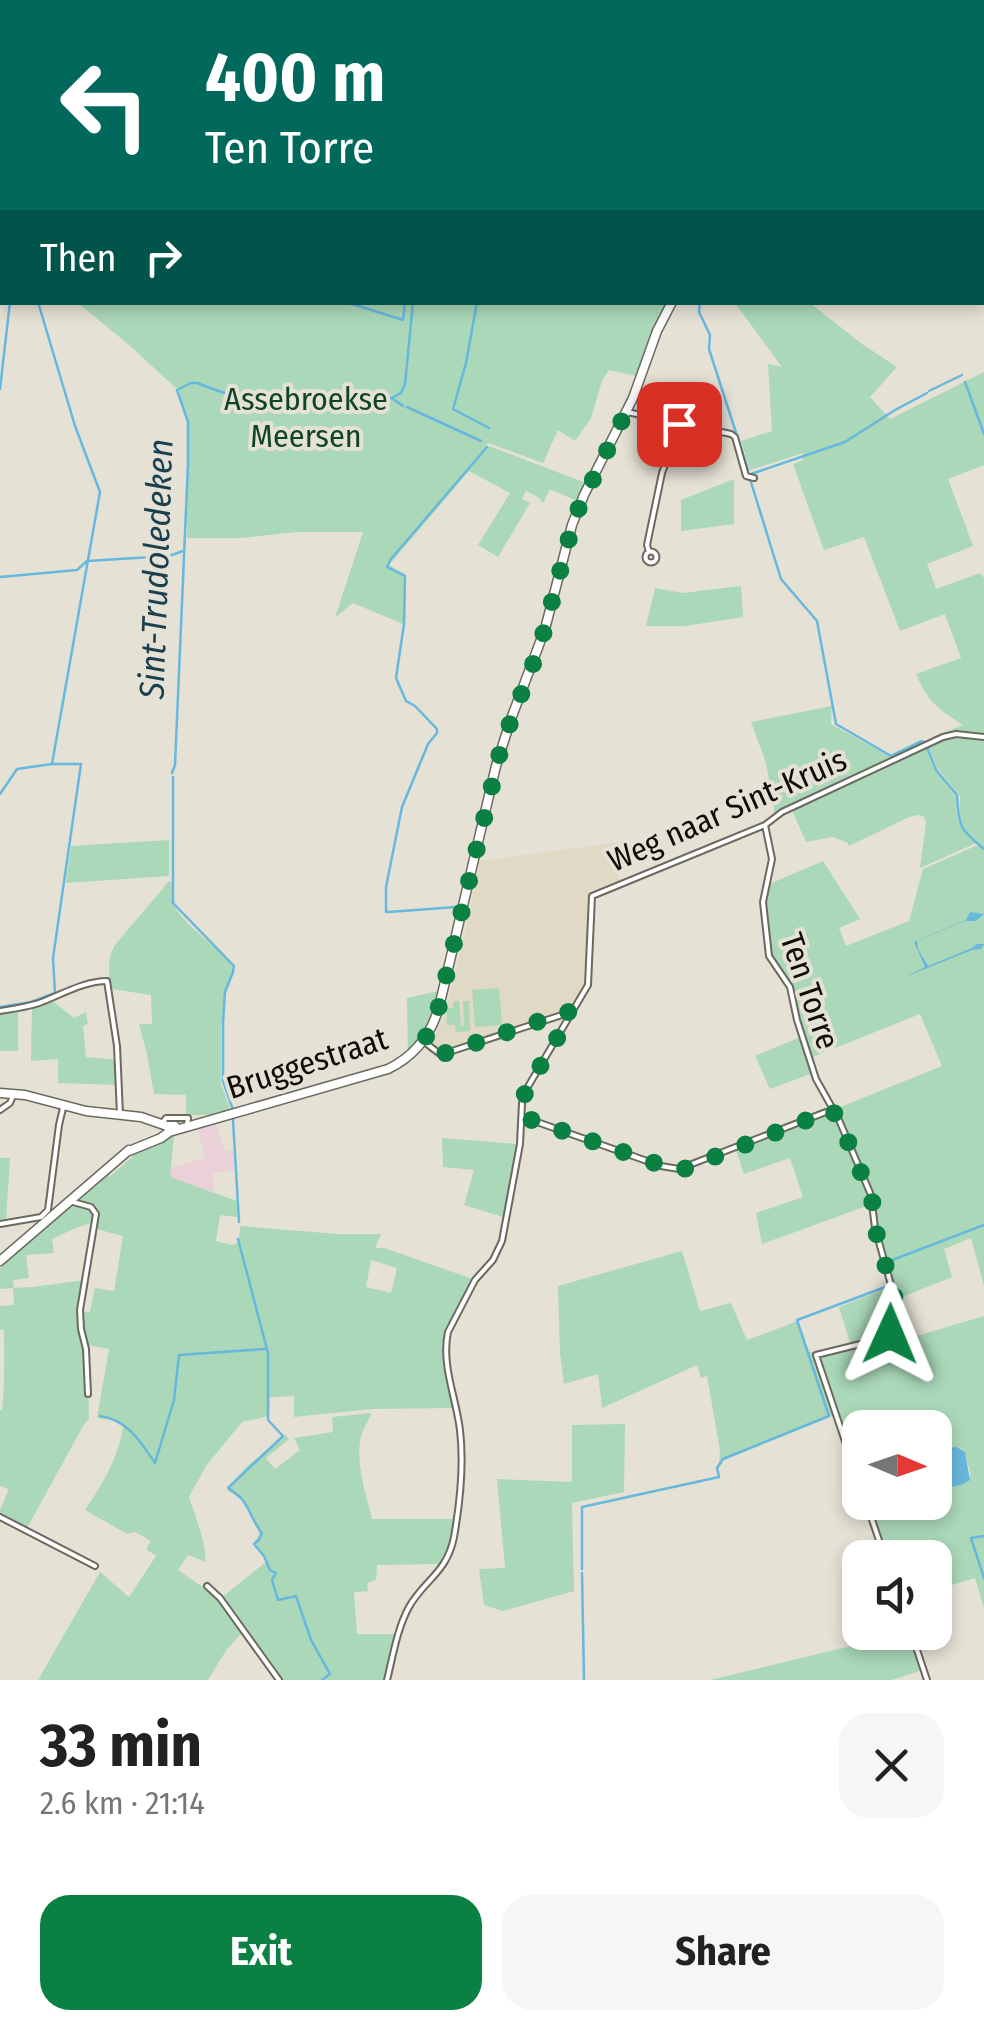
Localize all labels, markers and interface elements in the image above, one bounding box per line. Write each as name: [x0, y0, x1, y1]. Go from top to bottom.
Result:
text: 400 m: [205, 36, 385, 120]
icon: left: [40, 40, 170, 170]
text: Ten Torre: [205, 121, 374, 175]
icon: right: [136, 230, 191, 285]
text: Then: [40, 235, 116, 281]
park label: Assebroekse Meersen: [224, 380, 388, 455]
pin: [637, 382, 722, 467]
icon: arrive: [652, 397, 707, 452]
water label: Sint-Trudoledeken: [130, 438, 182, 701]
street label: Weg naar Sint-Kruis: [602, 740, 852, 880]
street label: Ten Torre: [772, 928, 848, 1054]
street label: Bruggestraat: [222, 1019, 393, 1107]
position arrow: [838, 1282, 942, 1386]
north arrow: [842, 1410, 952, 1520]
map controls: [842, 1410, 952, 1650]
button: sound: [842, 1540, 952, 1650]
text: 33 min: [40, 1710, 202, 1782]
button: close: [839, 1713, 944, 1818]
text: 2.6 km · 21:14: [40, 1784, 205, 1822]
button: Exit: [40, 1895, 482, 2010]
button: Share: [502, 1895, 944, 2010]

